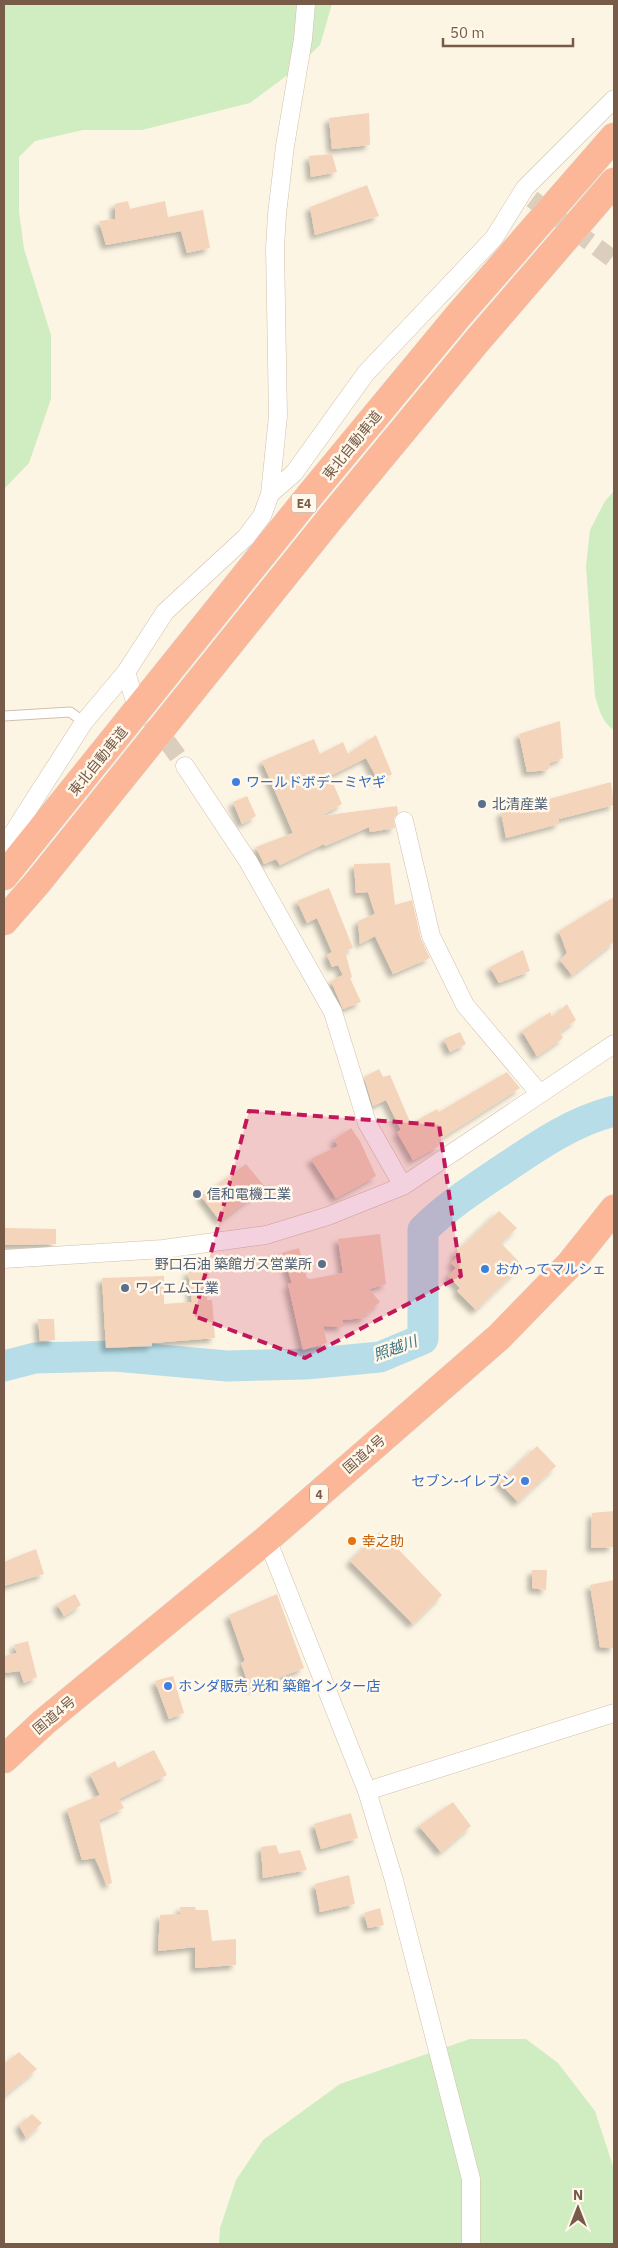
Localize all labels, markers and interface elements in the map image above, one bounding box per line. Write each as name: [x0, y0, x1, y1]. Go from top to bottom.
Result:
scale bar: [443, 15, 573, 47]
text: 50 m: [450, 23, 485, 42]
street label: 東北自動車道: [319, 407, 385, 483]
road number: E4: [292, 493, 316, 512]
street label: 東北自動車道: [65, 723, 131, 799]
place label: ワールドボデーミヤギ: [246, 773, 386, 791]
marker: ワールドボデーミヤギ: [230, 776, 242, 788]
place label: 北清産業: [492, 795, 548, 813]
marker: 北清産業: [476, 798, 488, 810]
place label: 信和電機工業: [207, 1185, 291, 1203]
marker: 信和電機工業: [191, 1188, 203, 1200]
place label: 野口石油 築館ガス営業所: [155, 1255, 312, 1273]
marker: 野口石油 築館ガス営業所: [316, 1258, 328, 1270]
place label: おかってマルシェ: [495, 1260, 606, 1278]
marker: おかってマルシェ: [479, 1263, 491, 1275]
place label: ワイエム工業: [135, 1279, 219, 1297]
marker: ワイエム工業: [119, 1282, 131, 1294]
water label: 照越川: [371, 1331, 421, 1365]
street label: 国道4号: [339, 1431, 389, 1477]
place label: セブン-イレブン: [411, 1472, 515, 1490]
marker: セブン-イレブン: [519, 1475, 531, 1487]
road number: 4: [310, 1485, 328, 1504]
place label: 幸之助: [362, 1532, 404, 1550]
marker: 幸之助: [346, 1535, 358, 1547]
place label: ホンダ販売 光和 築館インター店: [178, 1677, 381, 1695]
marker: ホンダ販売 光和 築館インター店: [162, 1680, 174, 1692]
street label: 国道4号: [29, 1692, 79, 1738]
north arrow: [553, 2183, 603, 2233]
text: N: [573, 2186, 583, 2204]

